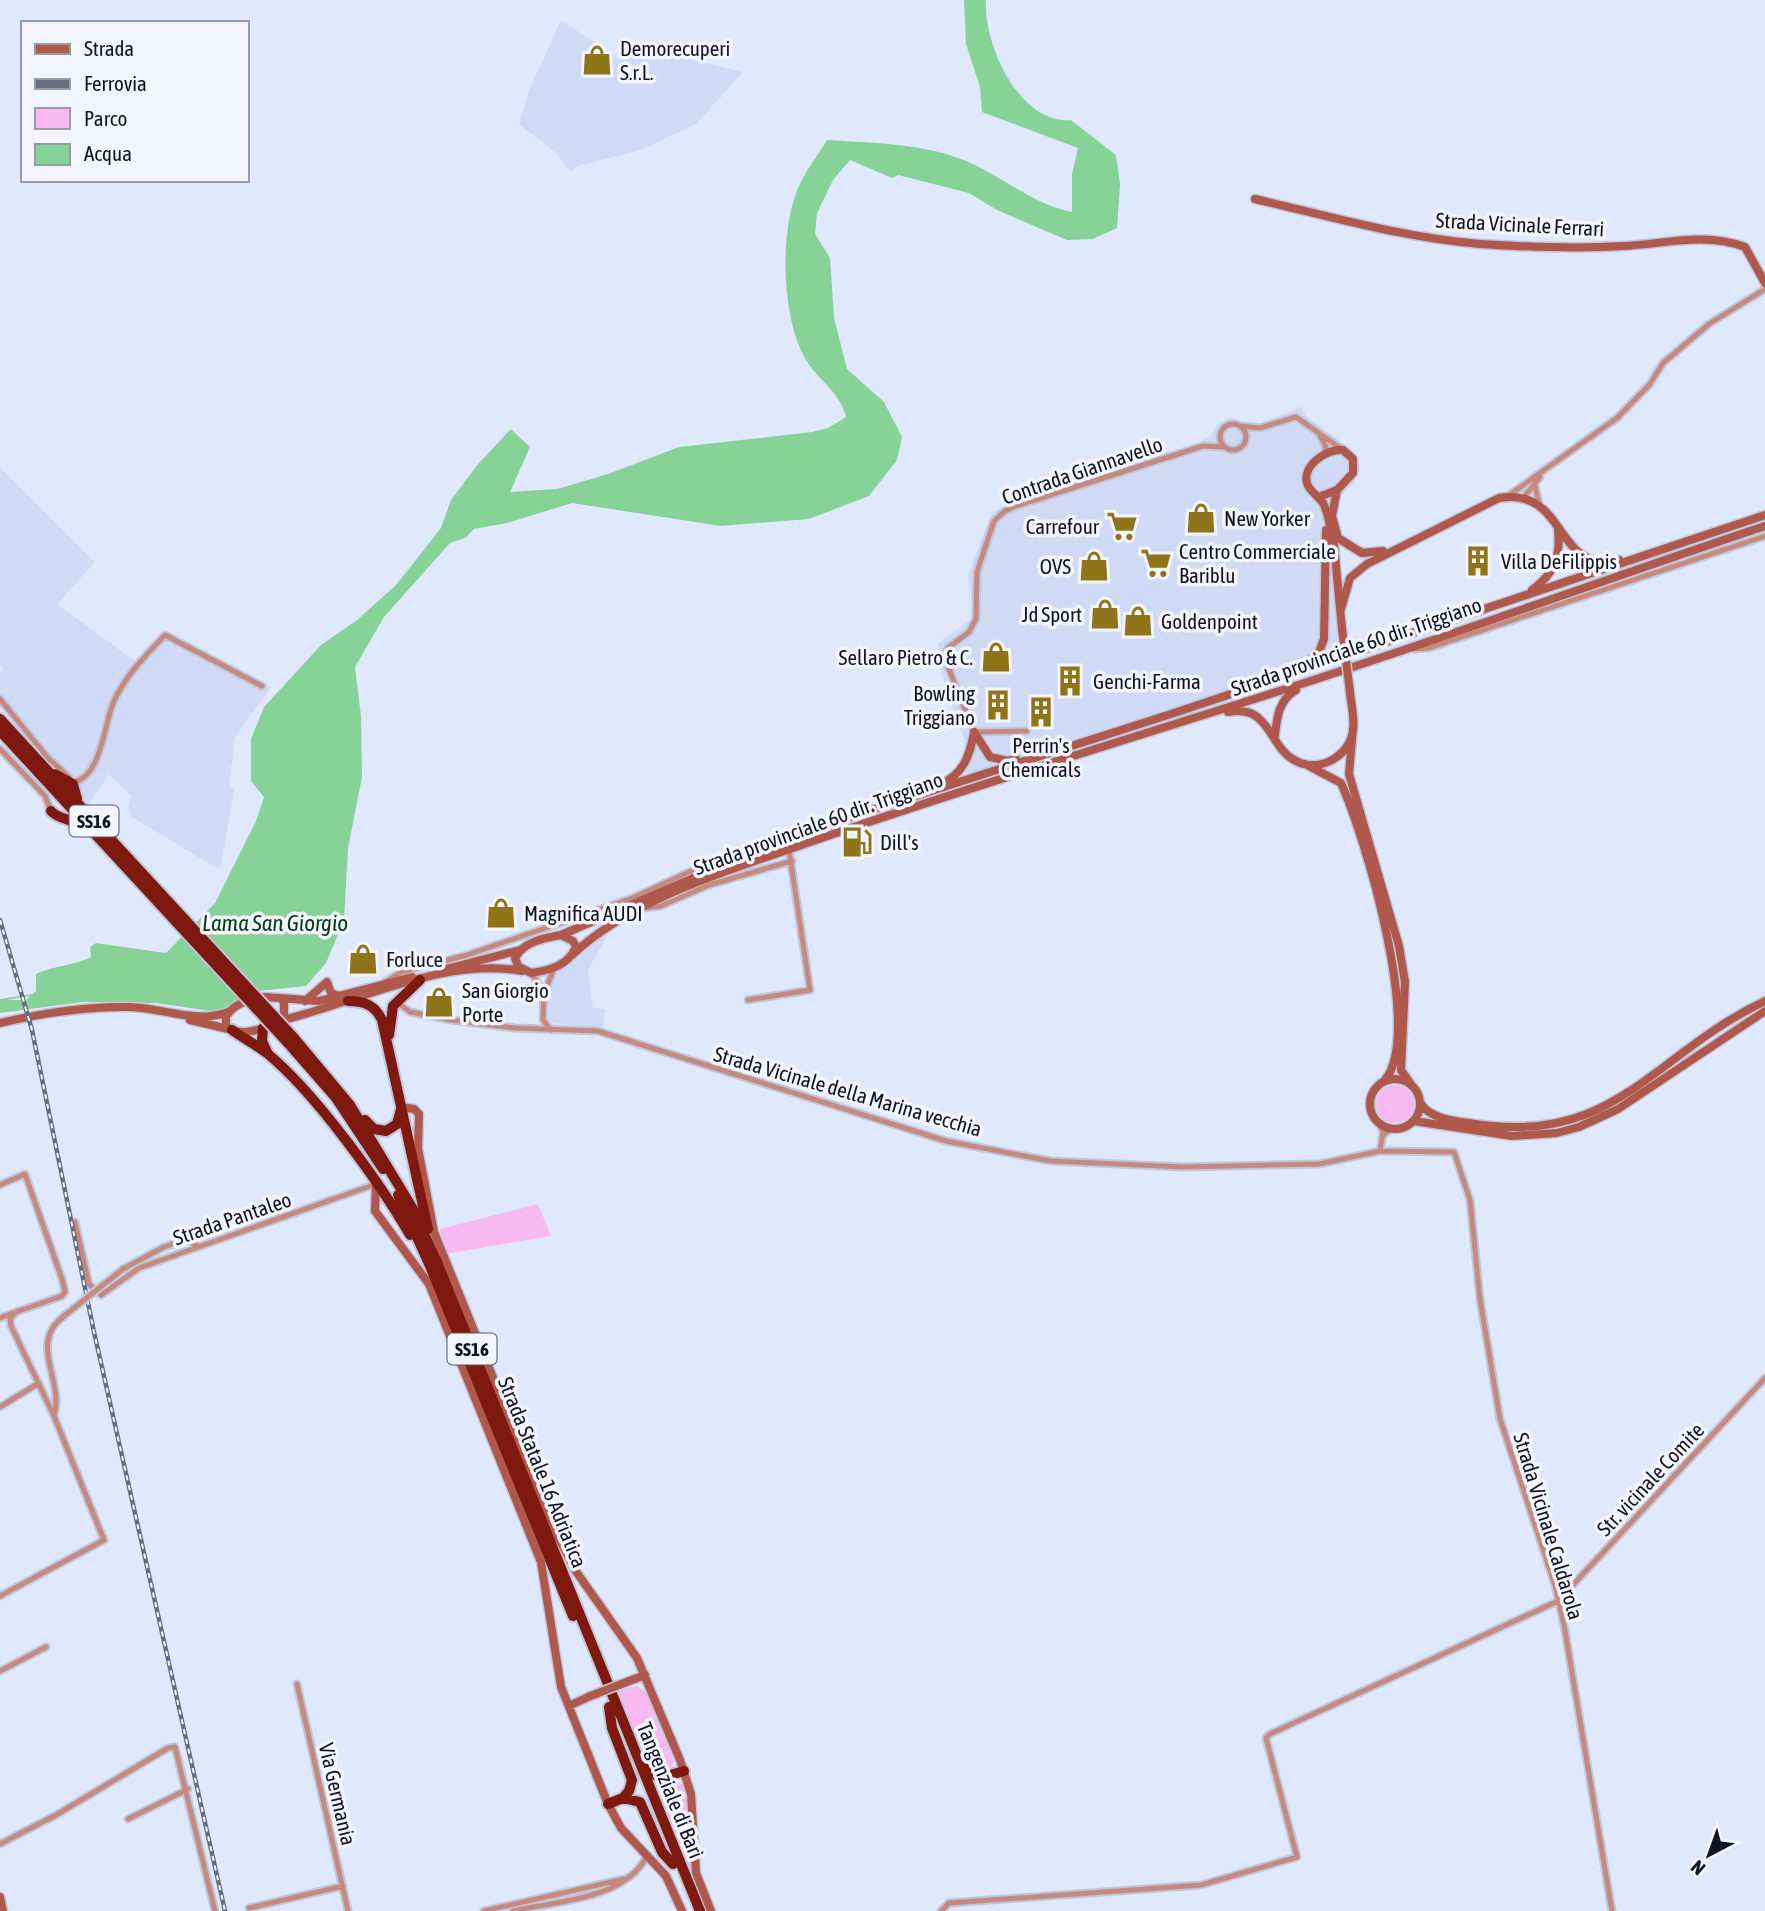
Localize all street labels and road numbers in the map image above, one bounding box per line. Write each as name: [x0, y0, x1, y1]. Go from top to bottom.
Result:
street label: Strada Vicinale Ferrari: [1435, 208, 1605, 240]
street label: Contrada Giannavello: [999, 431, 1165, 509]
street label: Strada provinciale 60 dir. Triggiano: [1228, 592, 1484, 700]
street label: Strada provinciale 60 dir. Triggiano: [690, 767, 946, 879]
road number: SS16: [70, 806, 119, 836]
street label: Strada Vicinale della Marina vecchia: [711, 1041, 985, 1141]
street label: Strada Pantaleo: [170, 1187, 294, 1249]
road number: SS16: [448, 1334, 496, 1364]
street label: Strada Statale 16 Adriatica: [494, 1373, 592, 1571]
street label: Str. vicinale Comite: [1592, 1418, 1708, 1540]
street label: Strada Vicinale Caldarola: [1509, 1430, 1589, 1622]
street label: Tangenziale di Bari: [633, 1719, 709, 1861]
street label: Via Germania: [315, 1740, 361, 1848]

